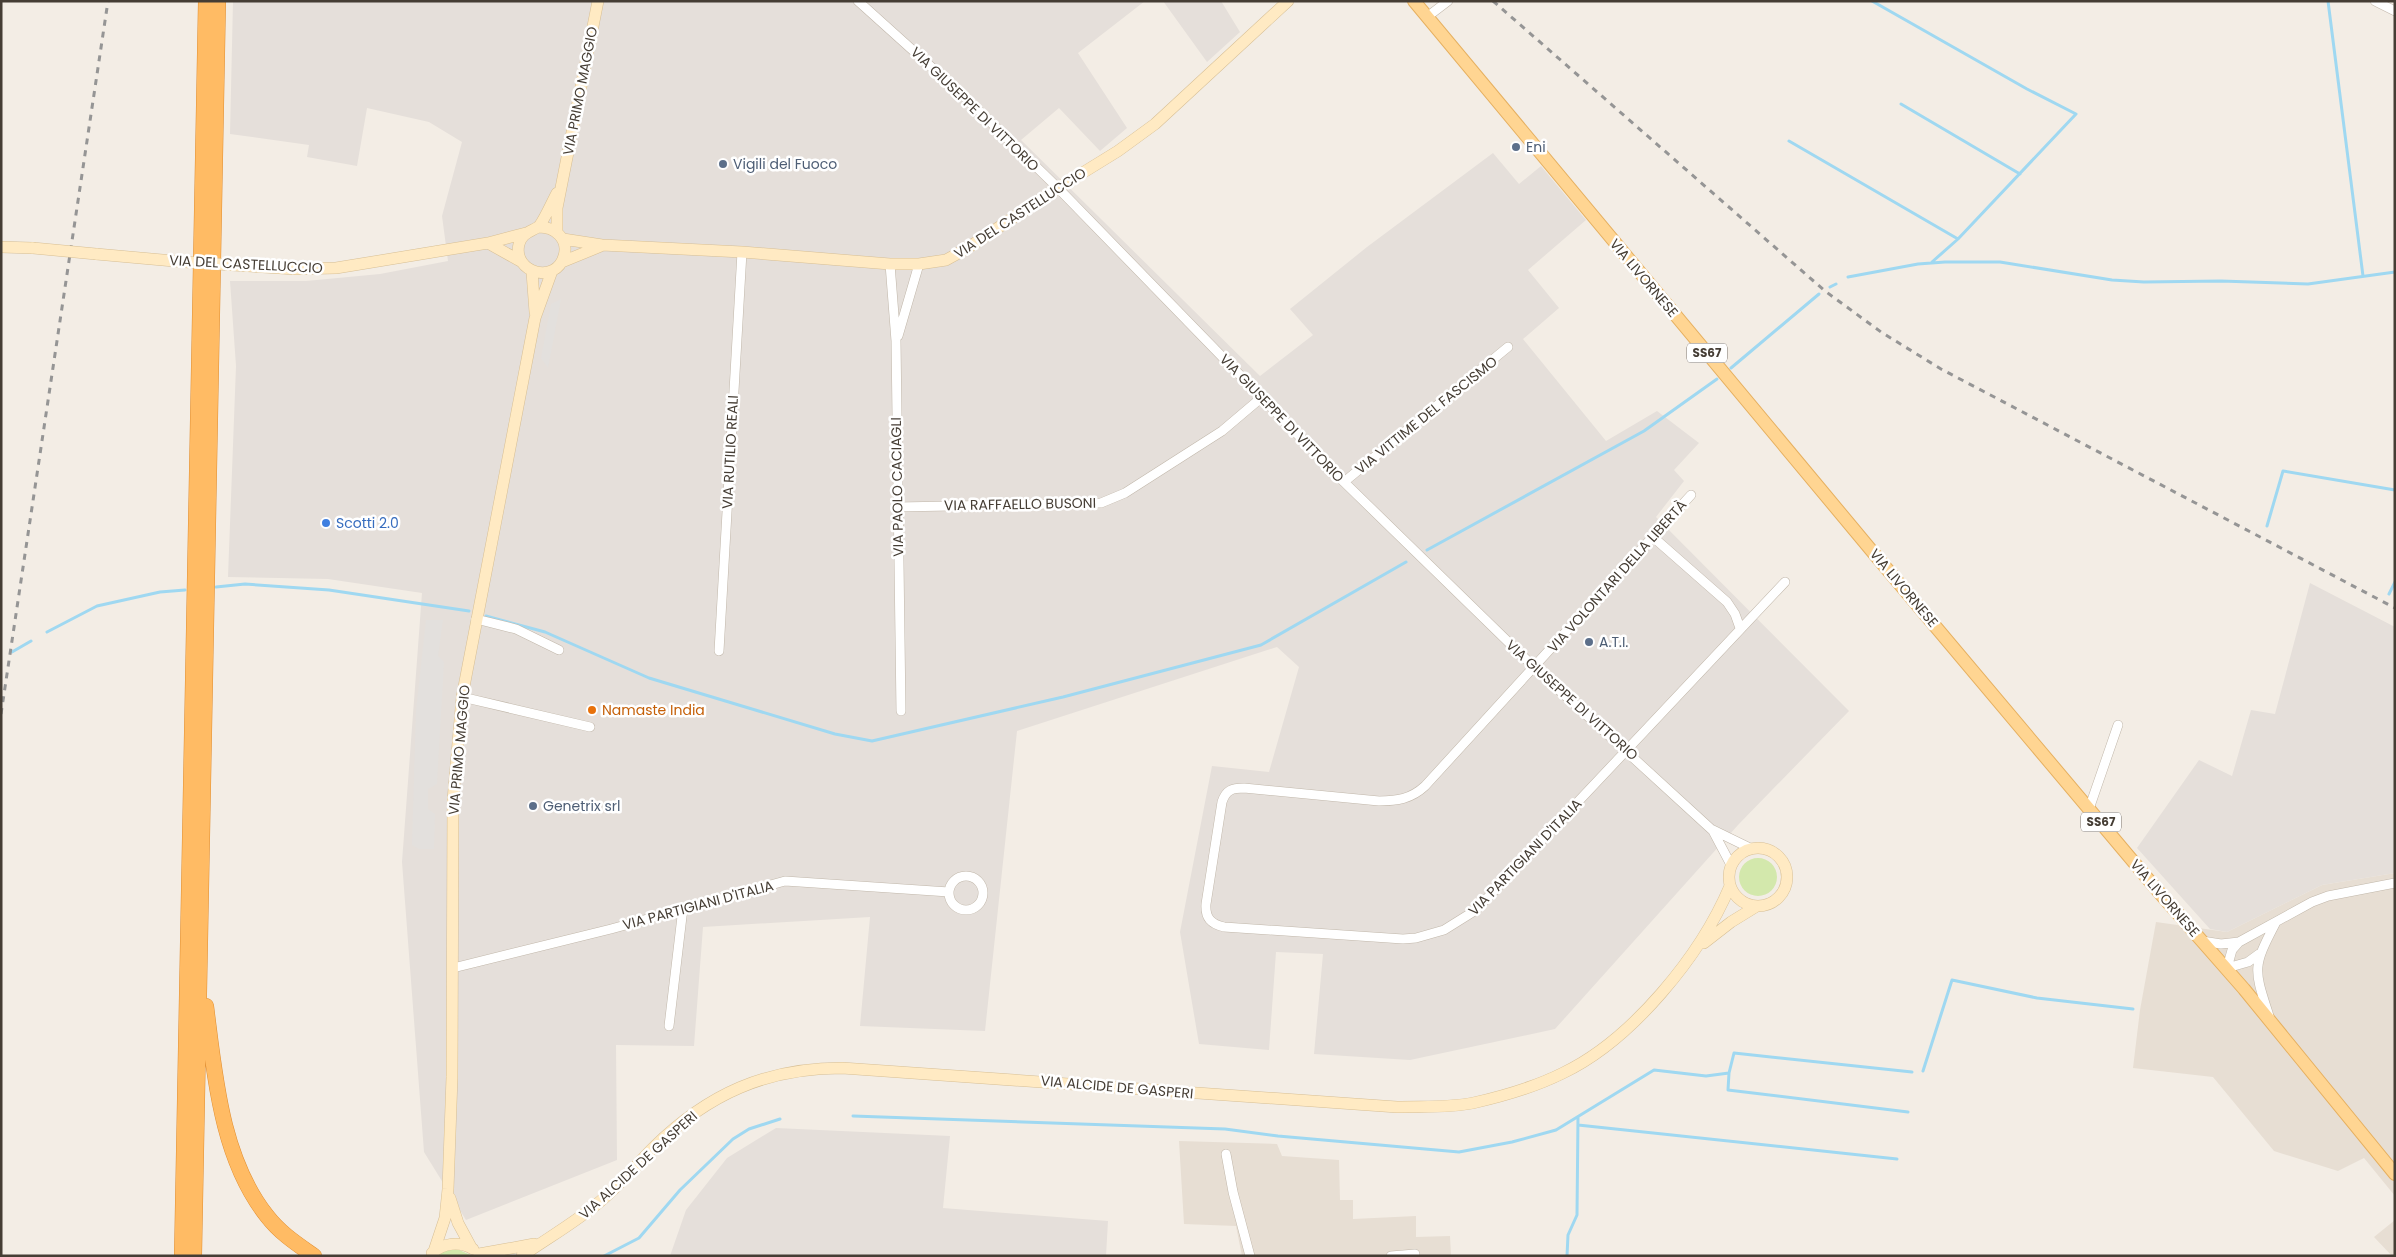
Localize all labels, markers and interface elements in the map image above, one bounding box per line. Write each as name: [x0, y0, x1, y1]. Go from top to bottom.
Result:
street label: VIA PRIMO MAGGIO: [558, 25, 602, 157]
street label: VIA GIUSEPPE DI VITTORIO: [906, 42, 1044, 176]
place label: Eni: [1526, 137, 1546, 157]
marker: Eni: [1510, 141, 1522, 153]
place label: Vigili del Fuoco: [733, 154, 837, 174]
marker: Vigili del Fuoco: [717, 158, 729, 170]
street label: VIA DEL CASTELLUCCIO: [950, 163, 1090, 263]
street label: VIA LIVORNESE: [1605, 234, 1683, 322]
street label: VIA DEL CASTELLUCCIO: [169, 250, 323, 278]
road number: SS67: [1687, 343, 1727, 362]
street label: VIA GIUSEPPE DI VITTORIO: [1215, 349, 1349, 487]
street label: VIA VITTIME DEL FASCISMO: [1351, 351, 1501, 479]
street label: VIA RUTILIO REALI: [717, 395, 743, 509]
street label: VIA PAOLO CACIAGLI: [886, 417, 908, 557]
street label: VIA RAFFAELLO BUSONI: [944, 493, 1096, 515]
street label: VIA VOLONTARI DELLA LIBERTÀ: [1543, 495, 1691, 657]
place label: Scotti 2.0: [336, 513, 399, 533]
marker: Scotti 2.0: [320, 517, 332, 529]
street label: VIA LIVORNESE: [1865, 544, 1943, 632]
place label: A.T.I.: [1599, 632, 1628, 652]
street label: VIA GIUSEPPE DI VITTORIO: [1502, 635, 1642, 765]
marker: A.T.I.: [1583, 636, 1595, 648]
street label: VIA PRIMO MAGGIO: [443, 684, 475, 816]
place label: Namaste India: [602, 700, 705, 720]
marker: Namaste India: [586, 704, 598, 716]
street label: VIA PARTIGIANI D'ITALIA: [1464, 794, 1586, 920]
place label: Genetrix srl: [543, 796, 620, 816]
marker: Genetrix srl: [527, 800, 539, 812]
road number: SS67: [2081, 812, 2121, 832]
street label: VIA LIVORNESE: [2126, 855, 2204, 941]
street label: VIA PARTIGIANI D'ITALIA: [620, 875, 776, 935]
street label: VIA ALCIDE DE GASPERI: [1040, 1070, 1194, 1104]
street label: VIA ALCIDE DE GASPERI: [574, 1106, 702, 1224]

